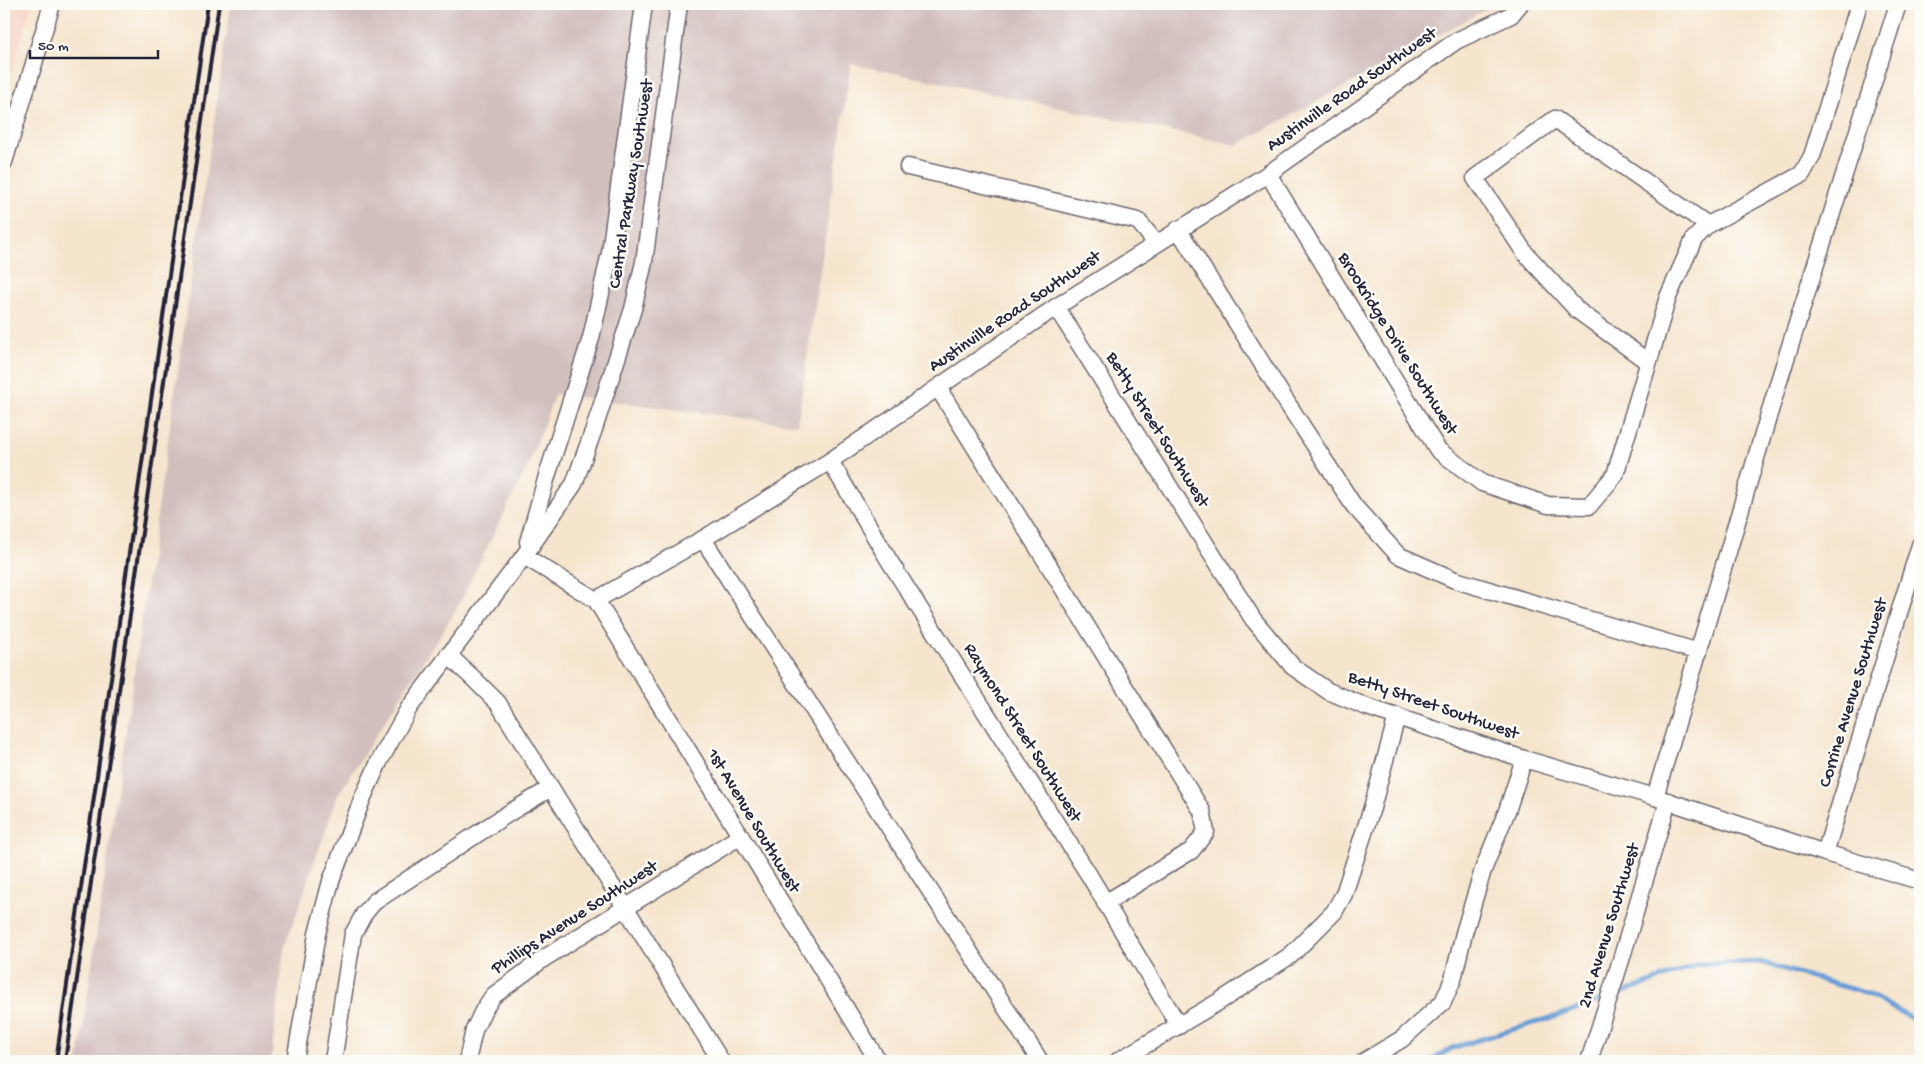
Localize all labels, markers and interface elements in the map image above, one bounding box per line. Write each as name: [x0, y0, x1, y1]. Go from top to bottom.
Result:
street label: Austinville Road Southwest: [1263, 22, 1442, 157]
scale bar: [30, 28, 158, 60]
text: 50 m: [38, 38, 69, 56]
street label: Central Parkway Southwest: [605, 76, 659, 290]
street label: Austinville Road Southwest: [925, 246, 1106, 377]
street label: Brookridge Drive Southwest: [1332, 248, 1463, 440]
street label: Betty Street Southwest: [1100, 348, 1214, 513]
street label: Corrine Avenue Southwest: [1815, 594, 1893, 790]
street label: Raymond Street Southwest: [958, 640, 1086, 827]
street label: Betty Street Southwest: [1344, 667, 1523, 746]
street label: 1st Avenue Southwest: [701, 744, 805, 898]
street label: 2nd Avenue Southwest: [1575, 840, 1646, 1011]
street label: Phillips Avenue Southwest: [487, 856, 663, 980]

